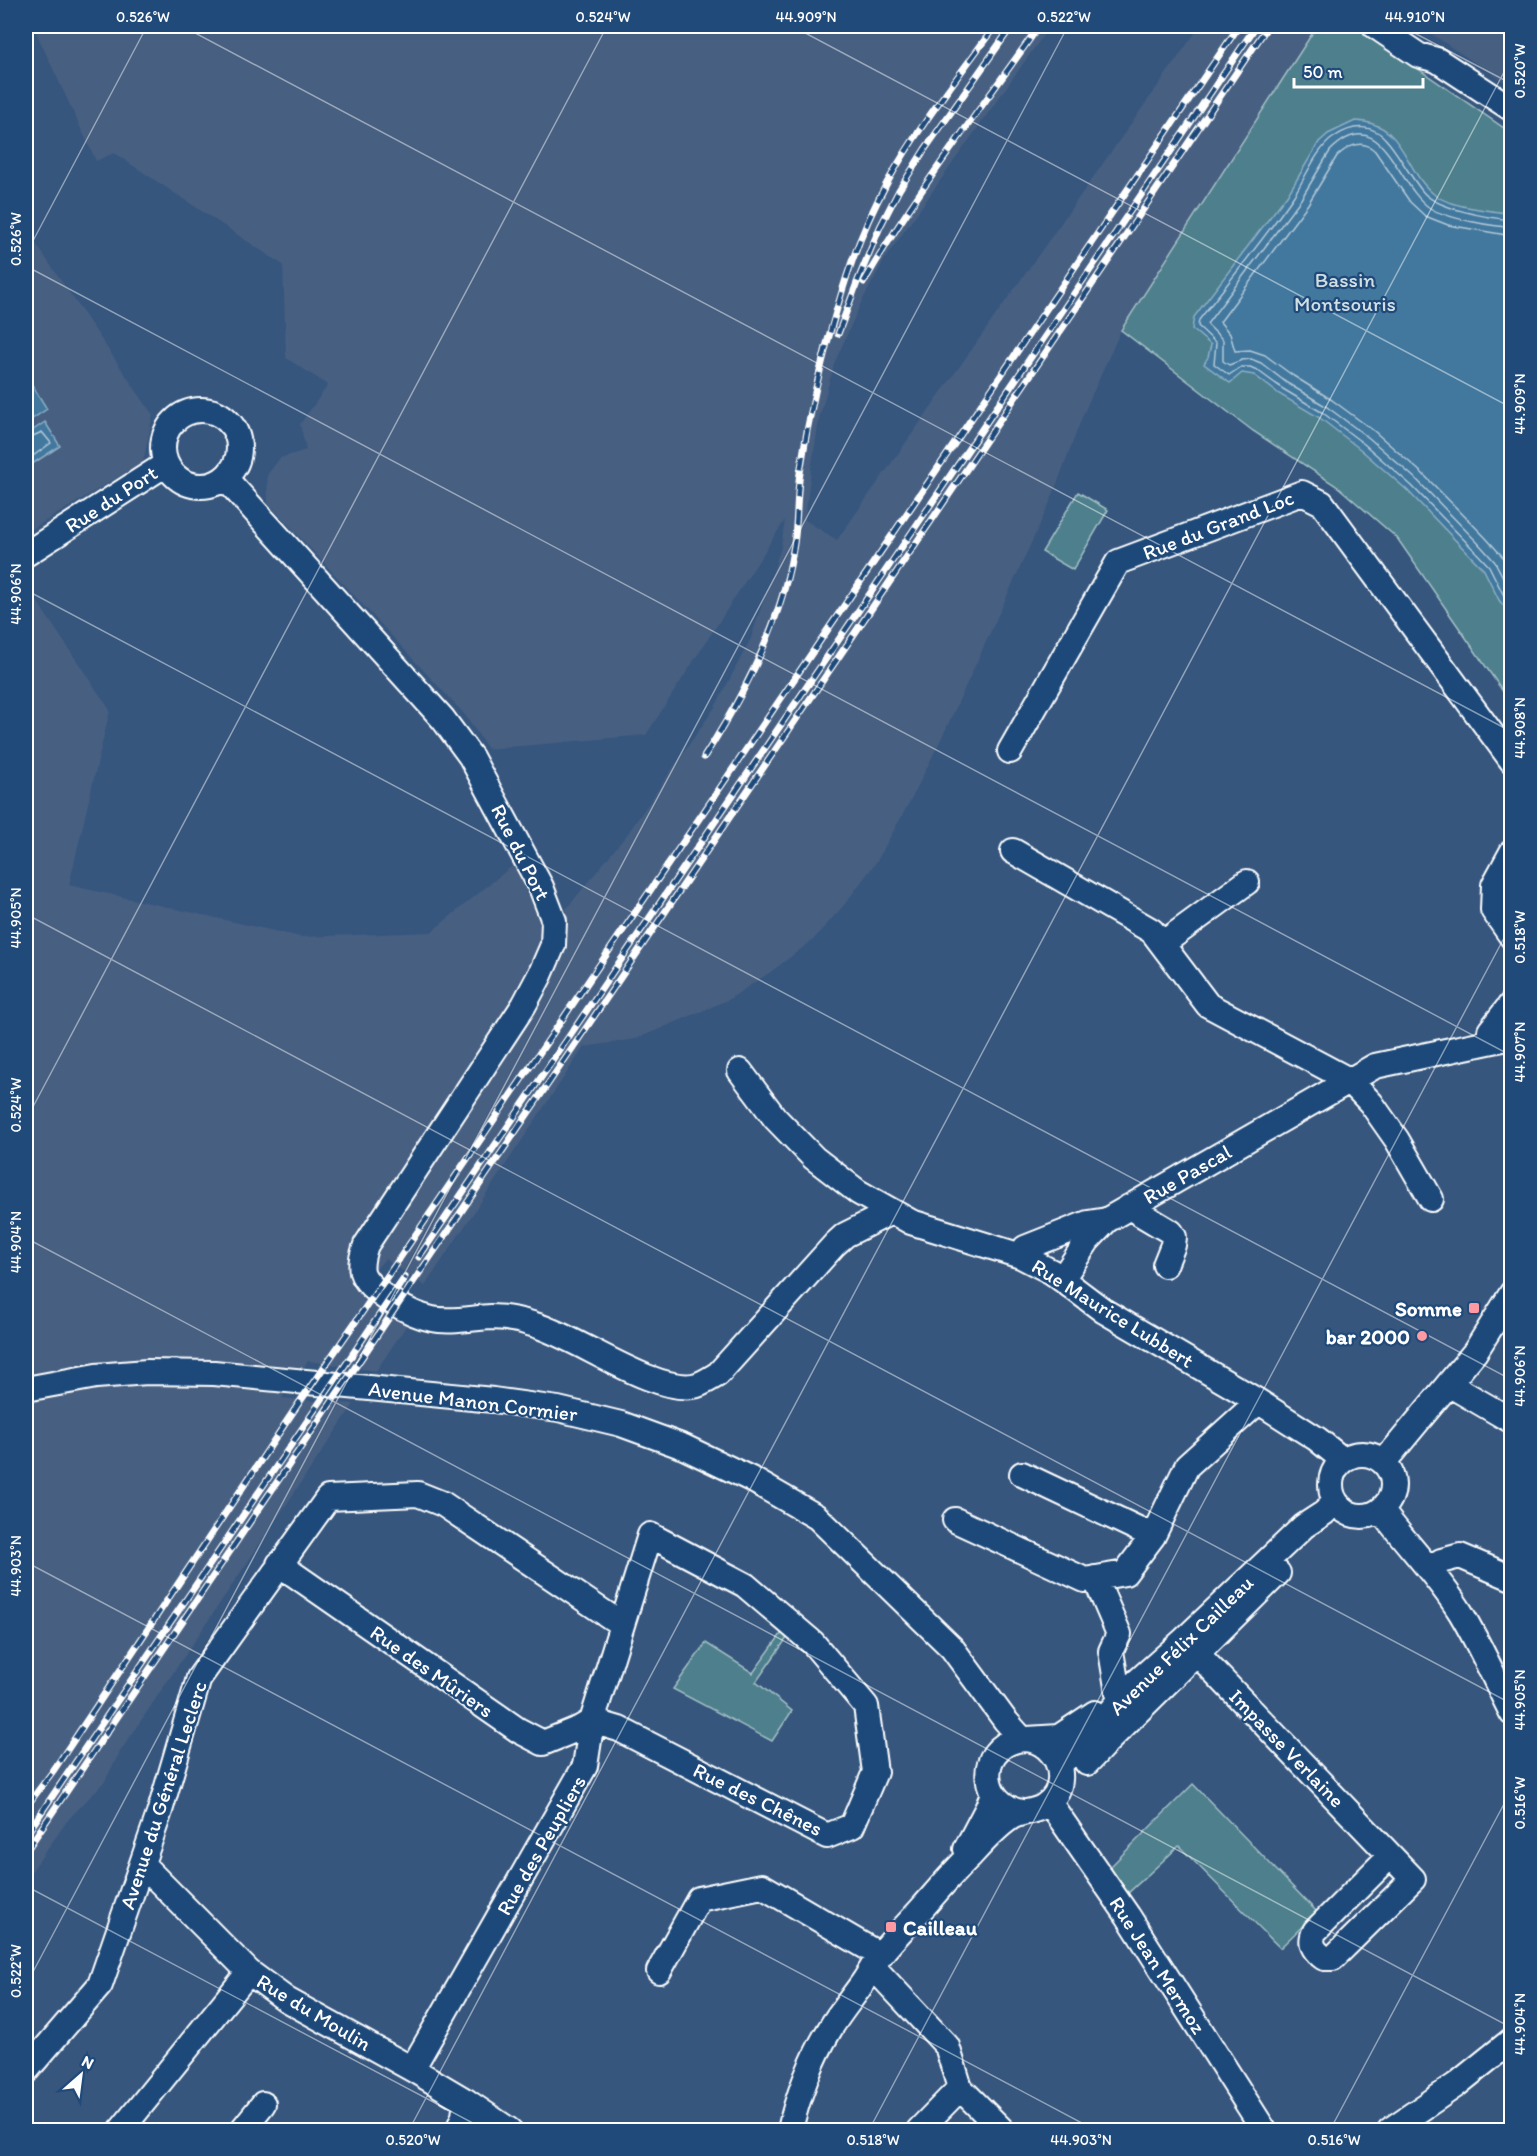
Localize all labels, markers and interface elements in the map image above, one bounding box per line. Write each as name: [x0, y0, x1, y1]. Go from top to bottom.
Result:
text: 0.526°W: [116, 8, 170, 26]
text: 0.524°W: [576, 8, 631, 26]
text: 44.909°N: [775, 8, 837, 26]
text: 0.522°W: [1037, 8, 1091, 26]
text: 44.910°N: [1385, 8, 1445, 26]
text: 0.520°W: [1511, 43, 1529, 99]
scale bar: [1294, 51, 1423, 89]
text: 50 m: [1303, 61, 1343, 83]
text: 0.526°W: [7, 212, 25, 266]
park label: Bassin Montsouris: [1294, 267, 1396, 316]
text: 44.909°N: [1511, 373, 1529, 435]
street label: Rue du Port: [60, 460, 162, 538]
street label: Rue du Grand Loc: [1139, 485, 1297, 565]
text: 44.906°N: [7, 563, 25, 625]
text: 44.908°N: [1511, 697, 1529, 759]
street label: Rue du Port: [486, 800, 556, 905]
text: 44.905°N: [7, 887, 25, 949]
text: 0.518°W: [1511, 910, 1529, 964]
text: 44.907°N: [1511, 1022, 1529, 1082]
text: 0.524°W: [7, 1077, 25, 1132]
street label: Rue Pascal: [1138, 1139, 1236, 1209]
text: 44.904°N: [7, 1211, 25, 1273]
street label: Rue Maurice Lubbert: [1027, 1253, 1199, 1373]
place label: Somme: [1395, 1296, 1462, 1321]
marker: Somme: [1467, 1301, 1481, 1315]
place label: bar 2000: [1326, 1324, 1410, 1349]
marker: bar 2000: [1415, 1329, 1429, 1343]
text: 44.906°N: [1511, 1345, 1529, 1407]
street label: Avenue Manon Cormier: [367, 1376, 580, 1426]
text: 44.903°N: [7, 1535, 25, 1597]
street label: Avenue Félix Cailleau: [1104, 1570, 1258, 1720]
street label: Rue des Mûriers: [366, 1619, 498, 1723]
text: 44.905°N: [1511, 1669, 1529, 1731]
street label: Avenue du Général Leclerc: [114, 1677, 212, 1912]
street label: Impasse Verlaine: [1224, 1684, 1350, 1812]
street label: Rue des Chênes: [689, 1757, 827, 1841]
street label: Rue des Peupliers: [491, 1771, 591, 1919]
text: 0.516°W: [1511, 1776, 1529, 1829]
street label: Rue Jean Mermoz: [1104, 1892, 1212, 2039]
place label: Cailleau: [903, 1915, 978, 1940]
marker: Cailleau: [884, 1920, 898, 1934]
text: 0.522°W: [7, 1944, 25, 1998]
street label: Rue du Moulin: [252, 1968, 376, 2056]
text: 44.904°N: [1511, 1993, 1529, 2055]
north arrow: [51, 2045, 111, 2105]
text: N: [79, 2051, 97, 2073]
text: 0.520°W: [385, 2131, 441, 2149]
text: 0.518°W: [846, 2131, 900, 2149]
text: 44.903°N: [1050, 2131, 1112, 2149]
text: 0.516°W: [1308, 2131, 1361, 2149]

